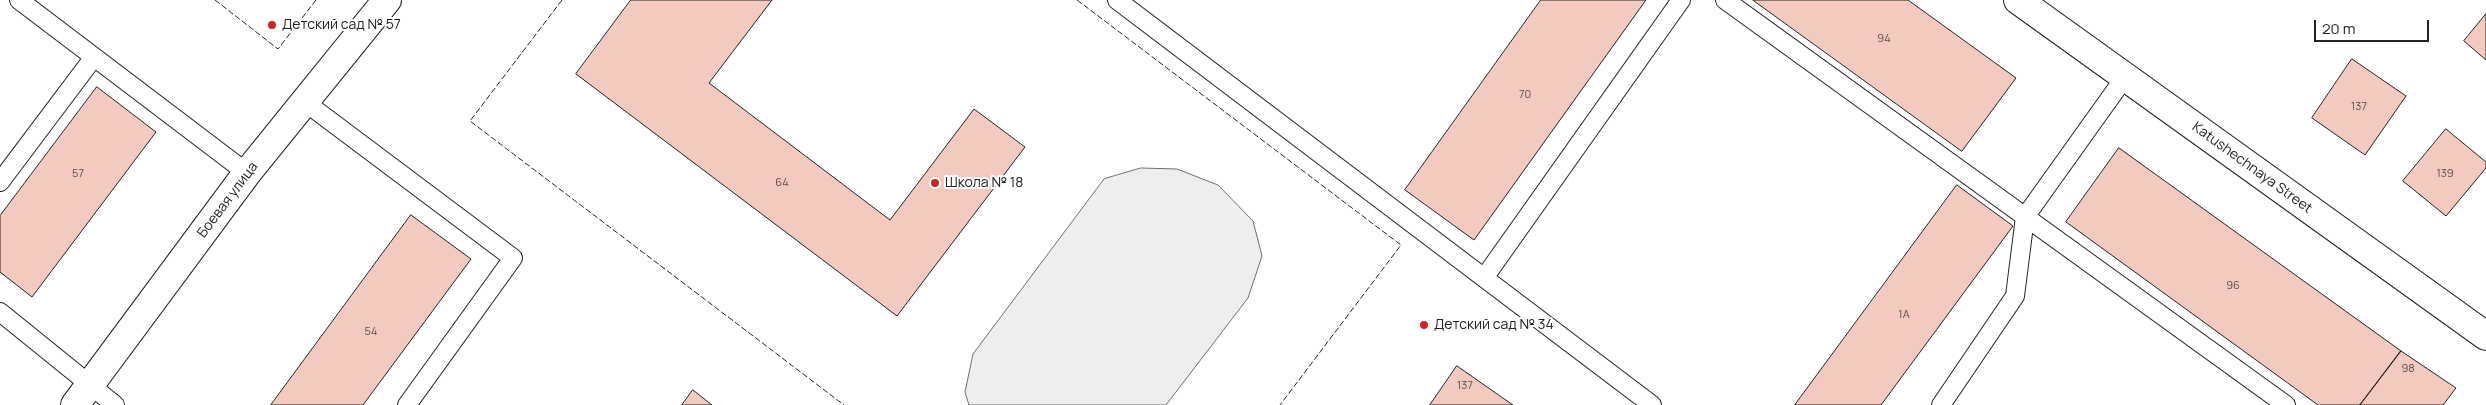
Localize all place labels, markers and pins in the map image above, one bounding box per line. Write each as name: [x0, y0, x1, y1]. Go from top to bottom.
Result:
place label: Детский сад № 57: [282, 17, 401, 33]
marker: Детский сад № 57: [266, 19, 278, 31]
place label: Школа № 18: [945, 175, 1023, 191]
marker: Школа № 18: [929, 177, 941, 189]
place label: Детский сад № 34: [1434, 317, 1554, 333]
marker: Детский сад № 34: [1418, 319, 1430, 331]

